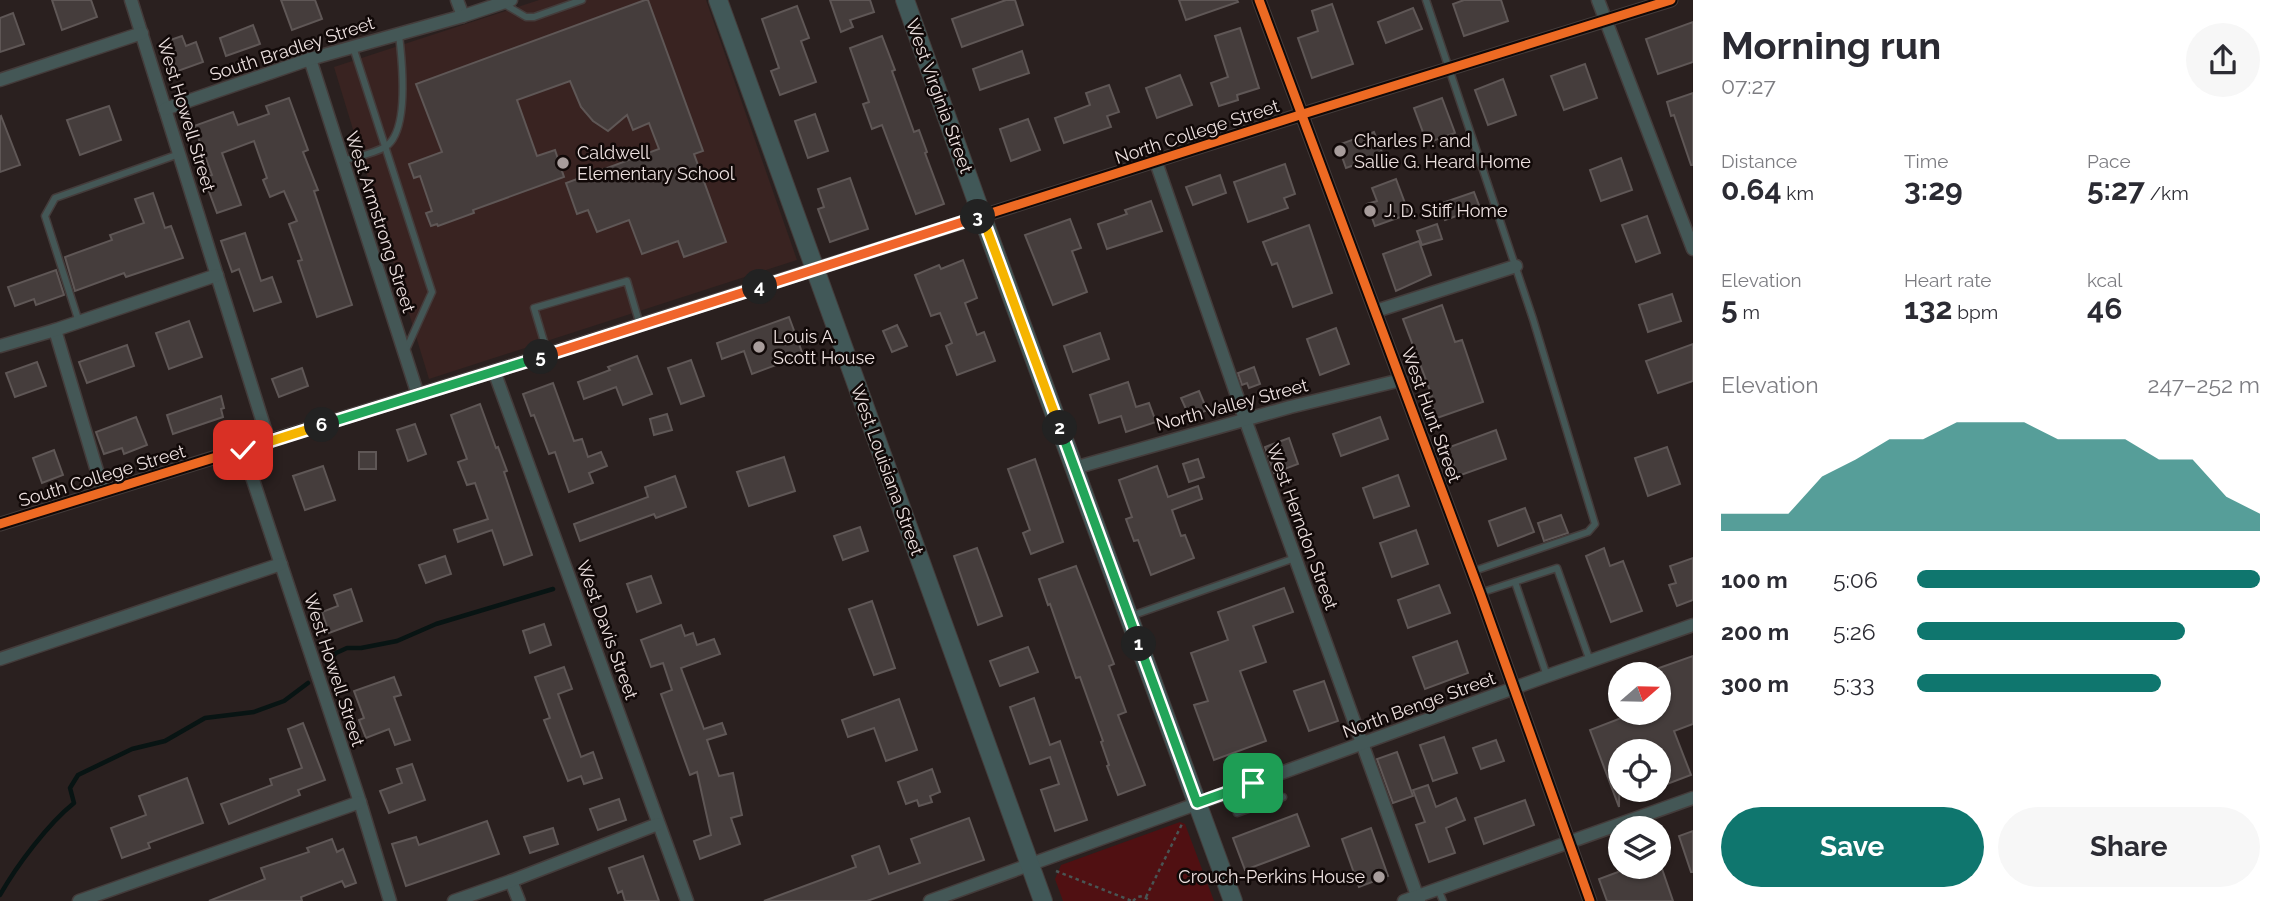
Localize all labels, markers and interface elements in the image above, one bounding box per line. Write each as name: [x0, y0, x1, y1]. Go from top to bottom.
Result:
street label: South Bradley Street: [207, 12, 377, 85]
street label: West Virginia Street: [902, 16, 977, 176]
text: Morning run: [1721, 23, 1941, 68]
button: share: [2186, 23, 2260, 97]
street label: West Howell Street: [153, 35, 220, 194]
text: 07:27: [1721, 72, 1776, 99]
street label: North College Street: [1112, 95, 1282, 168]
street label: West Armstrong Street: [341, 128, 420, 315]
place label: Charles P. and Sallie G. Heard Home: [1354, 130, 1531, 172]
place label: Caldwell Elementary School: [577, 142, 735, 184]
marker: Charles P. and Sallie G. Heard Home: [1332, 143, 1348, 159]
text: Distance: [1721, 150, 1797, 172]
text: Time: [1904, 150, 1948, 172]
text: Pace: [2087, 150, 2131, 172]
marker: Caldwell Elementary School: [555, 155, 571, 171]
text: 0.64: [1721, 172, 1782, 207]
text: 3:29: [1904, 172, 1963, 207]
text: 5:27: [2087, 172, 2145, 207]
text: km: [1782, 182, 1814, 204]
text: /km: [2145, 182, 2189, 204]
pin: 3: [960, 200, 996, 234]
place label: J. D. Stiff Home: [1384, 200, 1508, 221]
marker: J. D. Stiff Home: [1362, 203, 1378, 219]
text: 3: [972, 205, 983, 227]
text: Elevation: [1721, 269, 1802, 291]
text: Heart rate: [1904, 269, 1992, 291]
text: kcal: [2087, 269, 2123, 291]
pin: 4: [742, 270, 778, 304]
text: 4: [754, 275, 765, 297]
text: 5: [1721, 291, 1738, 326]
text: 132: [1904, 291, 1952, 326]
text: 46: [2087, 291, 2122, 326]
text: m: [1738, 301, 1760, 323]
text: bpm: [1952, 301, 1998, 323]
place label: Louis A. Scott House: [773, 326, 875, 368]
marker: Louis A. Scott House: [751, 339, 767, 355]
pin: 5: [524, 340, 558, 374]
street label: West Hunt Street: [1397, 344, 1466, 485]
text: 5: [535, 345, 546, 367]
text: Elevation: [1721, 371, 1819, 398]
text: 247–252 m: [2147, 371, 2260, 398]
street label: North Valley Street: [1154, 374, 1310, 435]
street label: West Louisiana Street: [847, 381, 928, 558]
pin: 6: [304, 408, 340, 442]
pin: 2: [1042, 410, 1078, 446]
text: 6: [316, 413, 327, 435]
text: 2: [1054, 416, 1065, 438]
pin: [213, 420, 273, 480]
icon: check: [224, 431, 262, 469]
street label: South College Street: [16, 440, 188, 511]
street label: West Herndon Street: [1263, 441, 1342, 613]
street label: West Davis Street: [573, 557, 642, 702]
text: 100 m: [1721, 566, 1788, 593]
text: 5:06: [1833, 566, 1878, 593]
street label: West Howell Street: [300, 591, 369, 749]
text: 200 m: [1721, 618, 1789, 645]
text: 5:26: [1833, 618, 1876, 645]
pin: 1: [1122, 626, 1156, 662]
text: 1: [1134, 632, 1143, 654]
north arrow: [1608, 662, 1671, 724]
map controls: [1608, 662, 1671, 879]
street label: North Benge Street: [1340, 667, 1498, 742]
text: 300 m: [1721, 670, 1789, 697]
text: 5:33: [1833, 670, 1874, 697]
button: locate: [1608, 739, 1671, 802]
pin: [1223, 753, 1283, 813]
icon: arrive: [1234, 764, 1272, 802]
button: Save: [1721, 807, 1984, 887]
button: Share: [1998, 807, 2260, 887]
button: layers: [1608, 816, 1671, 879]
place label: Crouch-Perkins House: [1178, 866, 1365, 887]
marker: Crouch-Perkins House: [1371, 869, 1387, 885]

